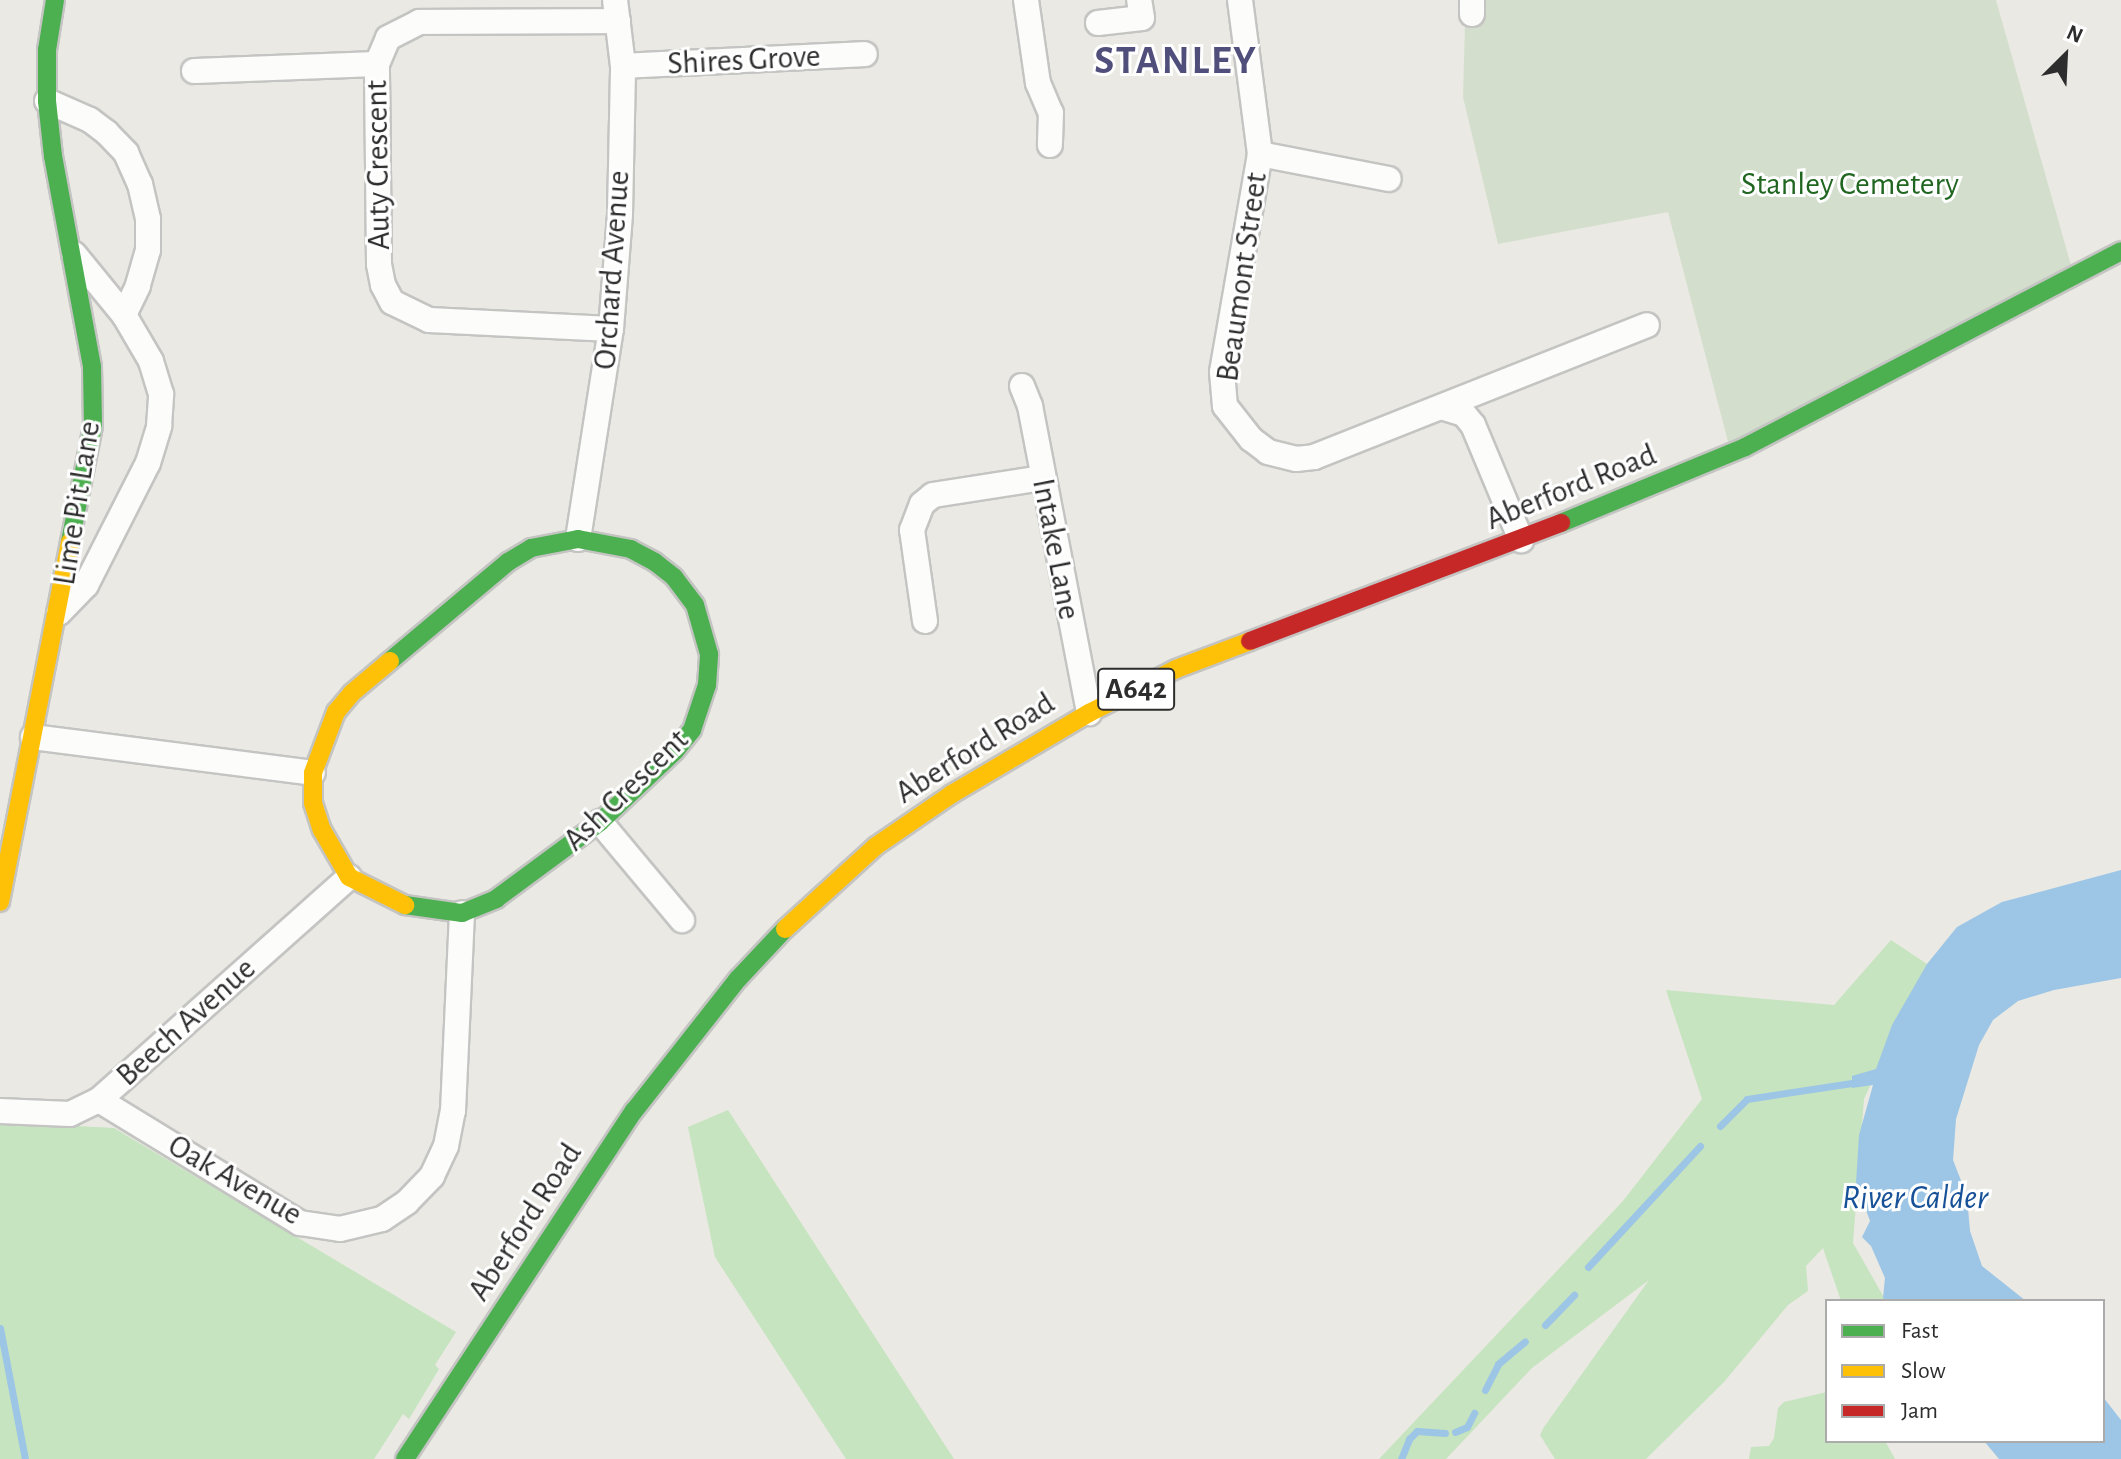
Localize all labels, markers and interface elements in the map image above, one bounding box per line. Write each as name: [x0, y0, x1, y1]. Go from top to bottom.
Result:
north arrow: [2025, 16, 2105, 96]
text: N: [2063, 21, 2086, 47]
street label: Shires Grove: [666, 37, 822, 83]
district label: STANLEY: [1094, 37, 1258, 85]
street label: Auty Crescent: [357, 80, 399, 250]
park label: Stanley Cemetery: [1741, 165, 1959, 203]
street label: Orchard Avenue: [586, 169, 638, 371]
street label: Beaumont Street: [1208, 170, 1276, 384]
street label: Lime Pit Lane: [45, 418, 109, 588]
street label: Aberford Road: [1480, 435, 1662, 539]
street label: Intake Lane: [1024, 475, 1088, 623]
road number: A642: [1096, 663, 1176, 715]
street label: Aberford Road: [888, 684, 1062, 812]
street label: Ash Crescent: [555, 721, 697, 859]
street label: Beech Avenue: [109, 950, 263, 1094]
street label: Oak Avenue: [161, 1126, 309, 1234]
street label: Aberford Road: [460, 1136, 590, 1308]
water label: River Calder: [1842, 1179, 1988, 1219]
legend: [1825, 1299, 2105, 1443]
text: Fast: [1901, 1319, 1938, 1343]
text: Slow: [1901, 1359, 1946, 1383]
text: Jam: [1901, 1399, 1938, 1423]

